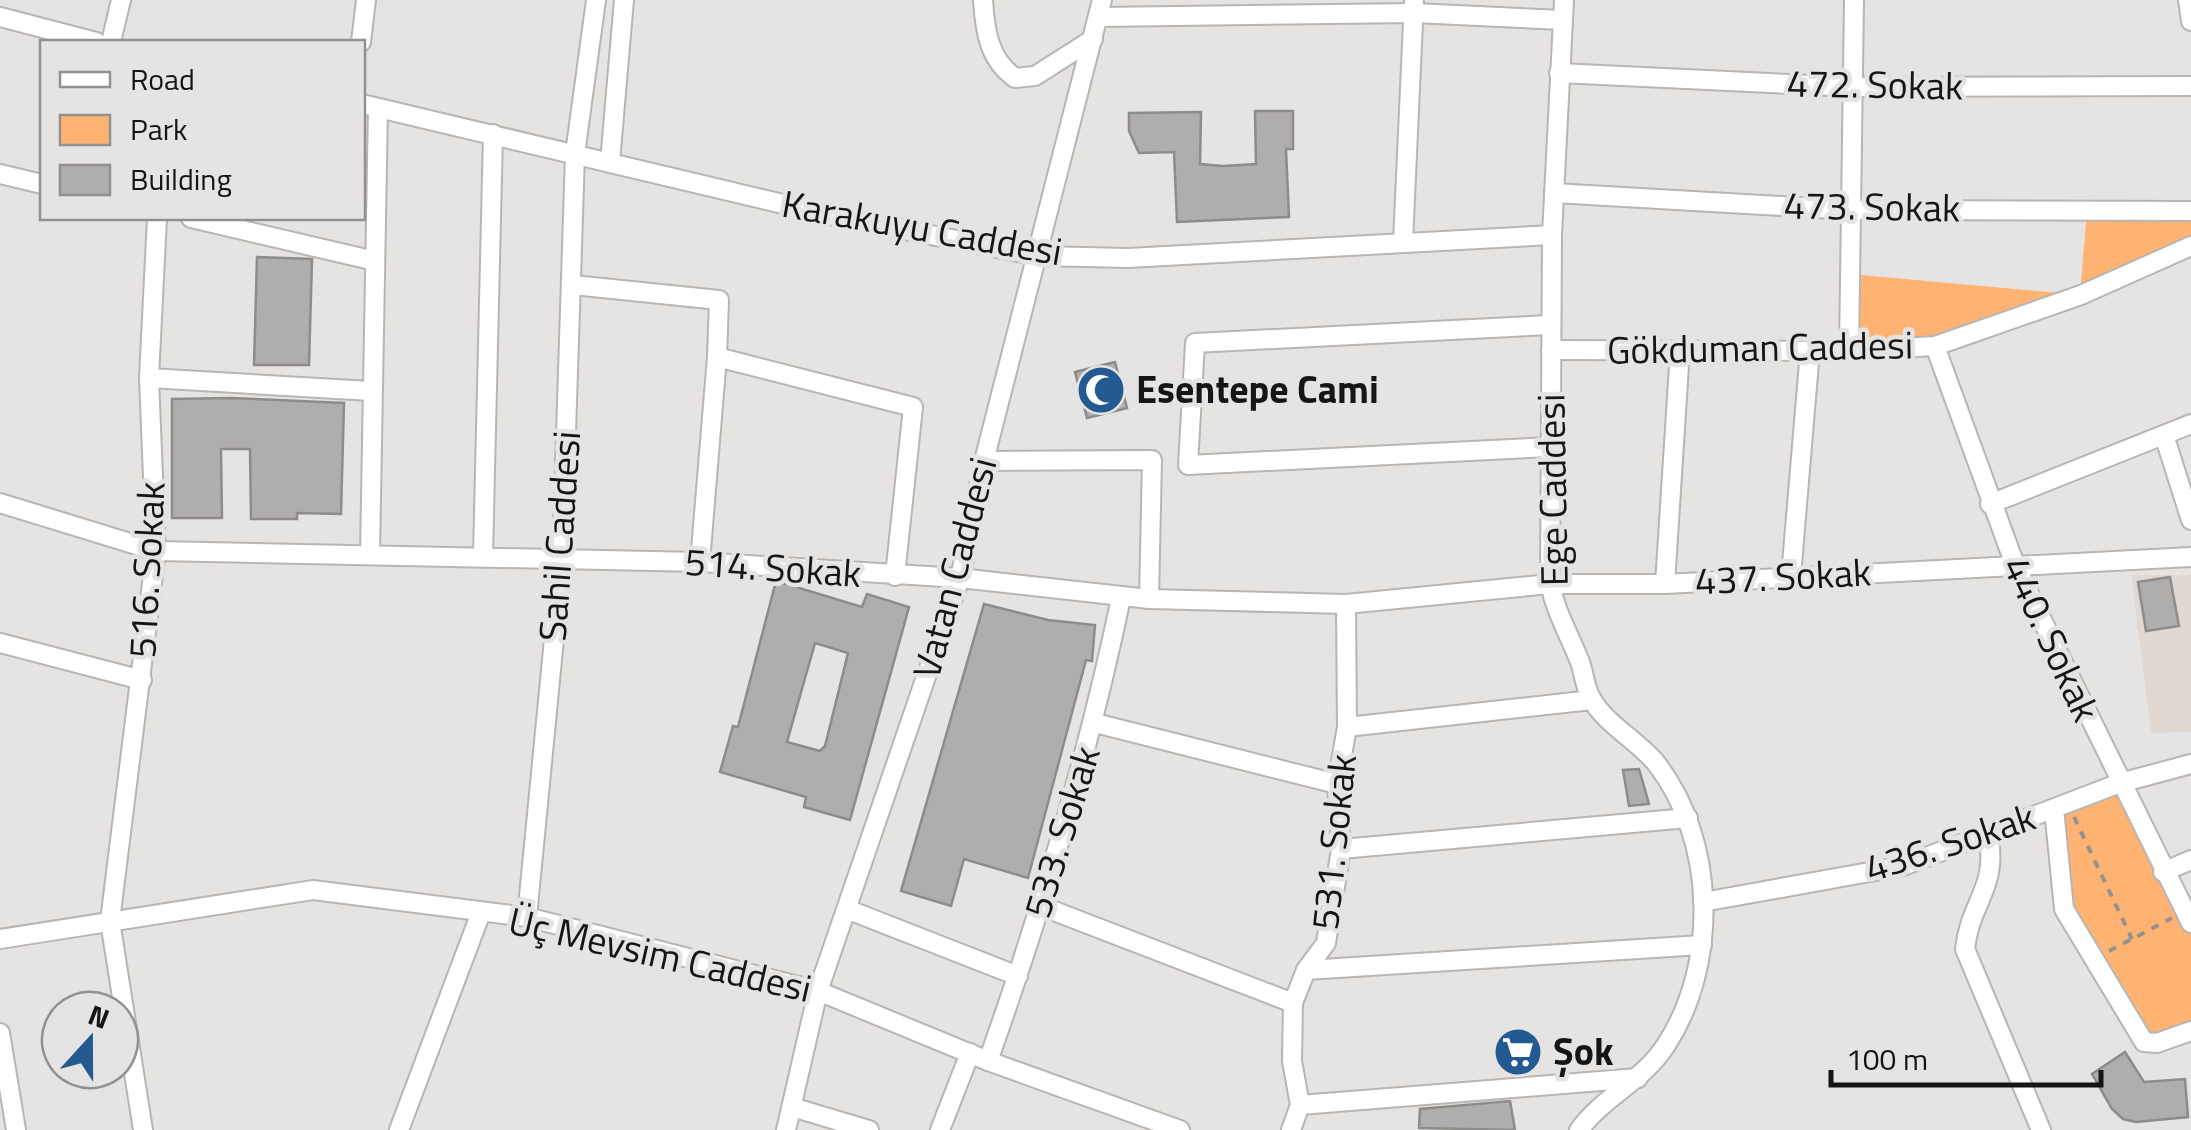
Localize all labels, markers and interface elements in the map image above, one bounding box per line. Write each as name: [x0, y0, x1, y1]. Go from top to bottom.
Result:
legend: [40, 40, 365, 220]
street label: 472. Sokak: [1786, 53, 1964, 115]
text: Road: [130, 56, 195, 102]
text: Park: [130, 106, 187, 152]
text: Building: [130, 156, 232, 202]
street label: Karakuyu Caddesi: [778, 174, 1067, 280]
street label: 473. Sokak: [1783, 175, 1961, 237]
street label: Gökduman Caddesi: [1606, 315, 1914, 379]
place label: Esentepe Cami: [1136, 360, 1379, 418]
mosque icon: Esentepe Cami: [1075, 364, 1127, 416]
street label: Ege Caddesi: [1521, 393, 1583, 587]
street label: Sahil Caddesi: [523, 429, 595, 643]
street label: Vatan Caddesi: [897, 451, 1011, 685]
street label: 516. Sokak: [112, 480, 180, 660]
street label: 514. Sokak: [683, 532, 863, 602]
street label: 437. Sokak: [1693, 542, 1873, 610]
street label: 440. Sokak: [1988, 546, 2115, 731]
street label: 533. Sokak: [1008, 739, 1115, 925]
street label: 531. Sokak: [1295, 751, 1371, 933]
street label: 436. Sokak: [1857, 787, 2043, 897]
street label: Üç Mevsim Caddesi: [503, 891, 817, 1017]
north arrow: [40, 990, 140, 1090]
text: N: [82, 993, 116, 1040]
place label: Şok: [1553, 1022, 1614, 1080]
scale bar: [1831, 1025, 2101, 1087]
supermarket icon: Şok: [1492, 1026, 1544, 1078]
text: 100 m: [1846, 1036, 1928, 1082]

